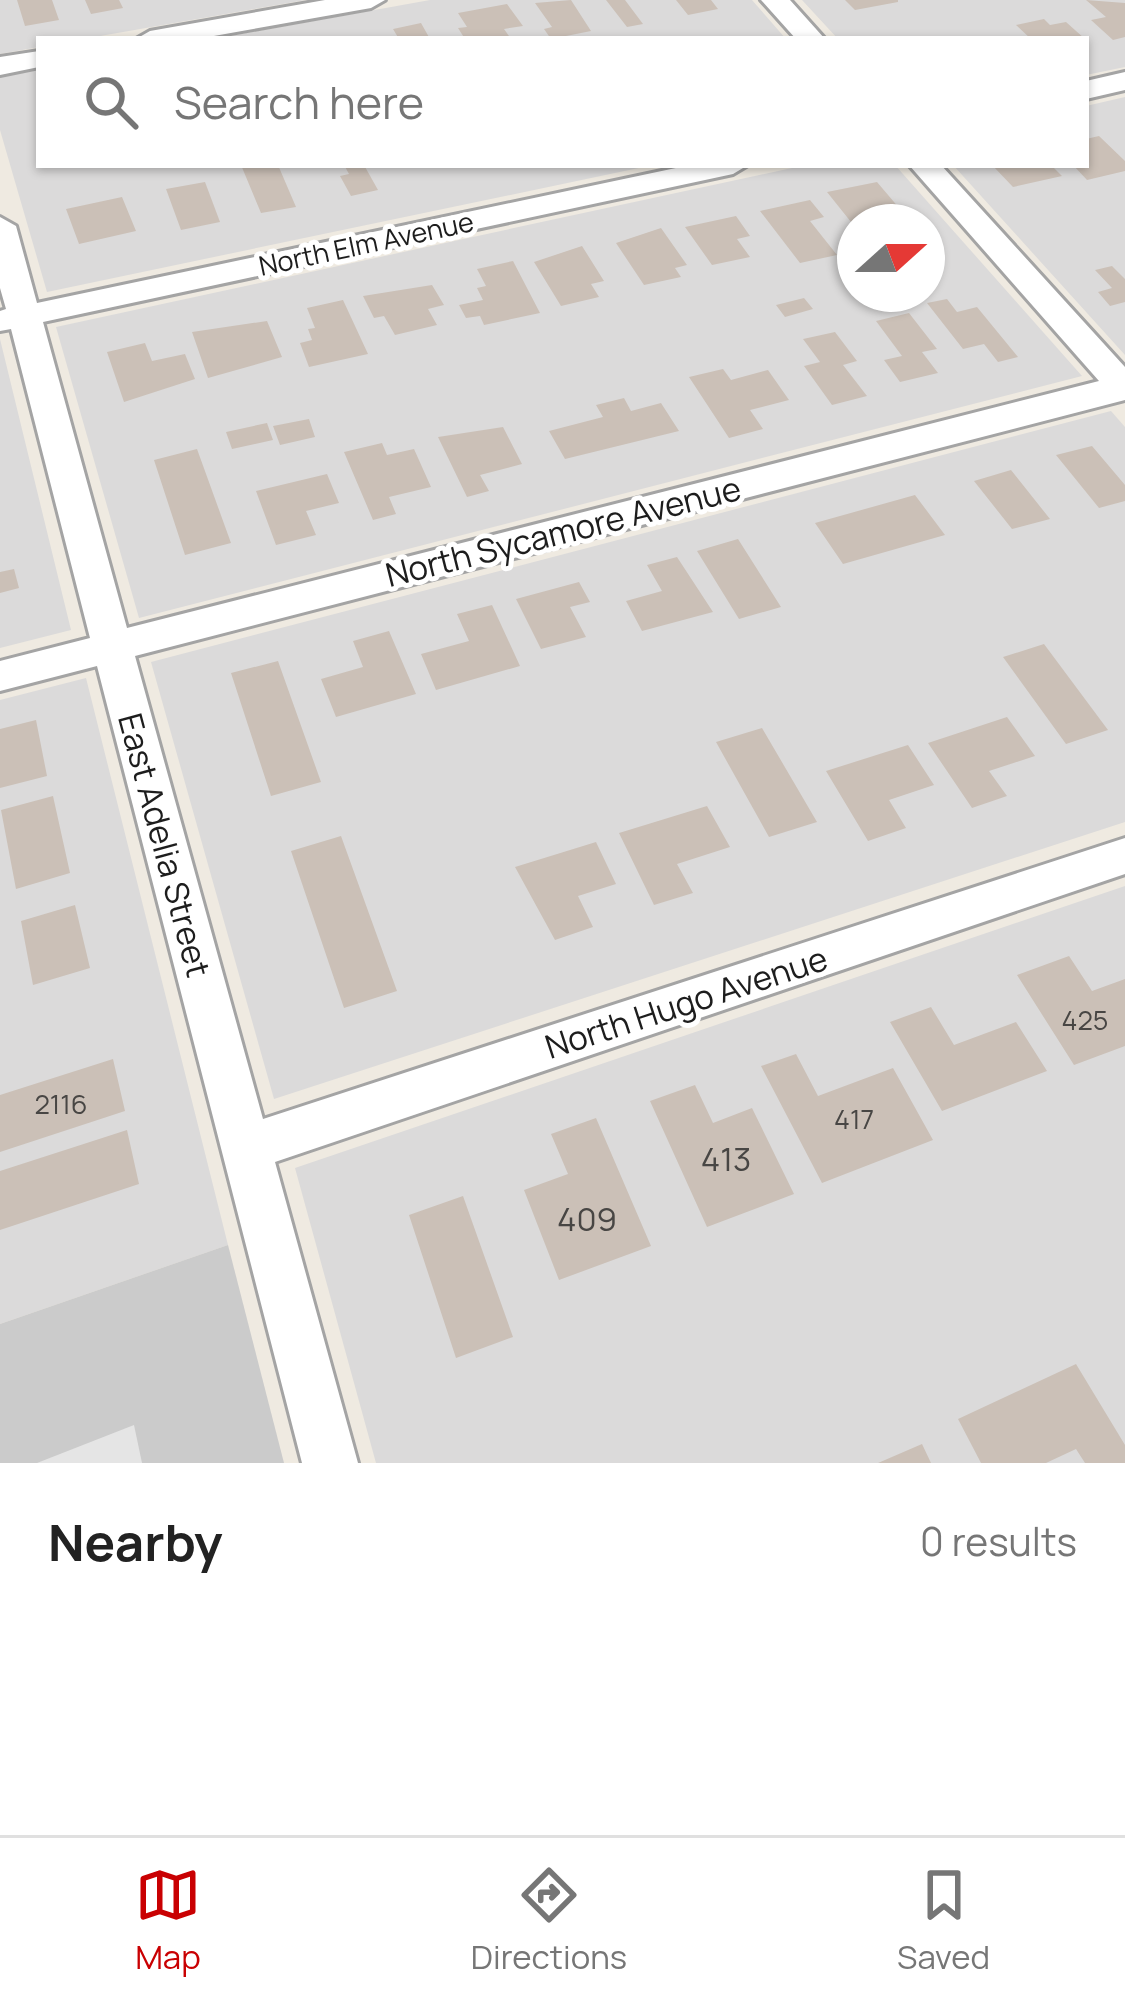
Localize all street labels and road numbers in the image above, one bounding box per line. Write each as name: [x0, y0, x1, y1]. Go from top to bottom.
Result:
street label: North Elm Avenue: [255, 202, 477, 284]
street label: North Sycamore Avenue: [381, 465, 745, 597]
street label: East Adelia Street: [108, 708, 222, 982]
street label: North Hugo Avenue: [539, 935, 833, 1069]

